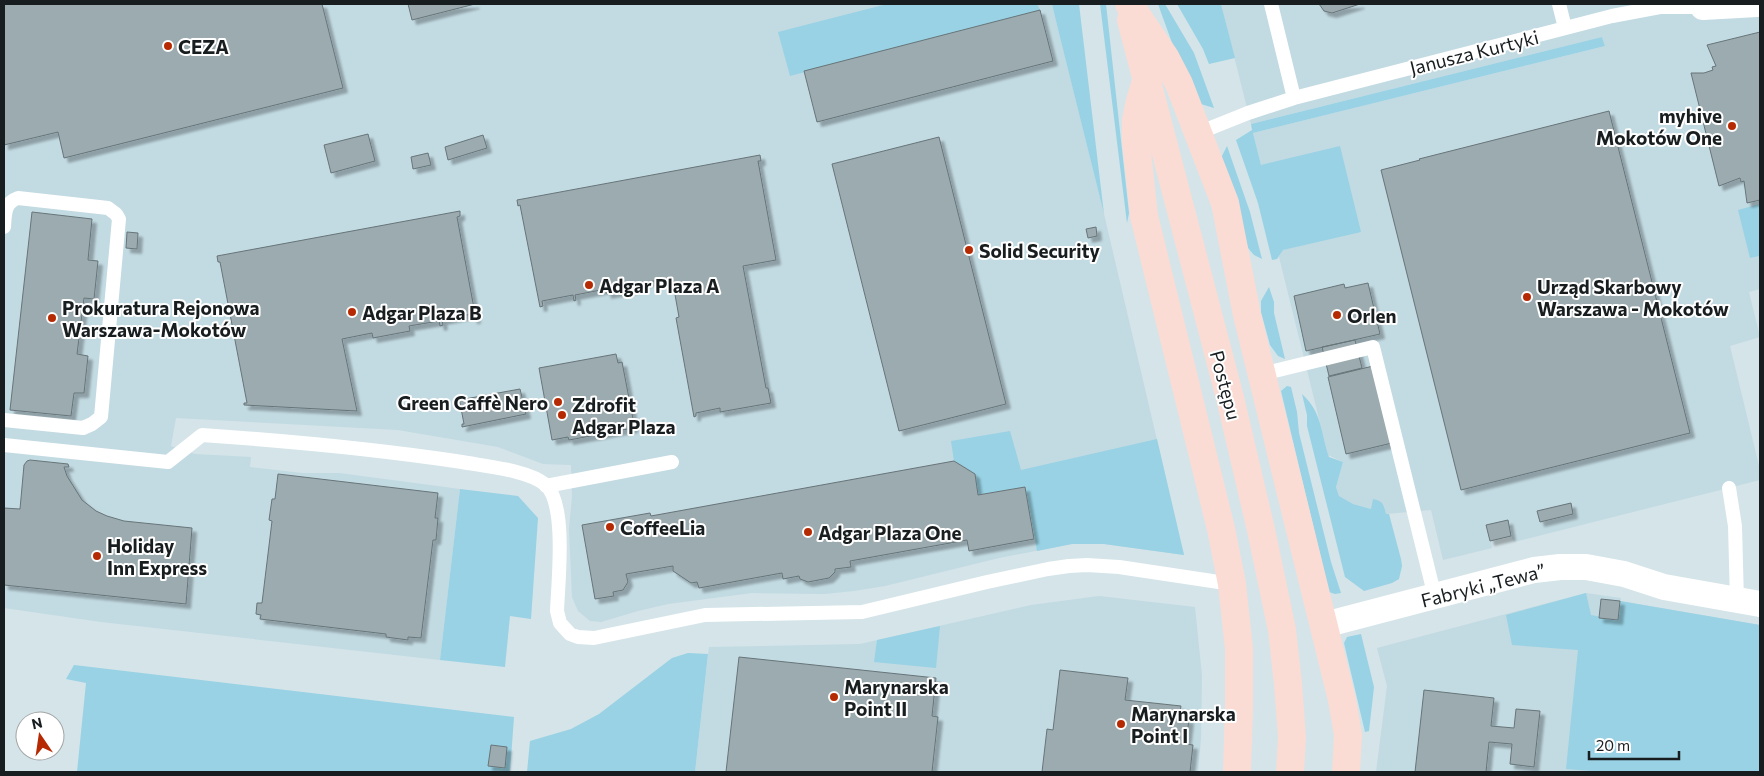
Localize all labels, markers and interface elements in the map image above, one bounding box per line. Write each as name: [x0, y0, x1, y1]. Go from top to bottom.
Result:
street label: Janusza Kurtyki: [1407, 25, 1541, 79]
place label: CEZA: [178, 35, 229, 58]
marker: CEZA: [162, 40, 174, 52]
place label: myhive Mokotów One: [1596, 104, 1722, 149]
marker: myhive Mokotów One: [1726, 120, 1738, 132]
place label: Solid Security: [979, 239, 1101, 262]
marker: Solid Security: [963, 244, 975, 256]
place label: Adgar Plaza A: [599, 274, 720, 297]
place label: Urząd Skarbowy Warszawa - Mokotów: [1537, 275, 1729, 320]
marker: Adgar Plaza A: [583, 279, 595, 291]
marker: Urząd Skarbowy Warszawa - Mokotów: [1521, 291, 1533, 303]
place label: Prokuratura Rejonowa Warszawa-Mokotów: [62, 296, 259, 341]
place label: Adgar Plaza B: [362, 301, 482, 324]
place label: Orlen: [1347, 304, 1396, 327]
marker: Adgar Plaza B: [346, 306, 358, 318]
marker: Orlen: [1331, 309, 1343, 321]
marker: Prokuratura Rejonowa Warszawa-Mokotów: [46, 312, 58, 324]
street label: Postępu: [1206, 348, 1246, 422]
place label: Green Caffè Nero: [397, 391, 548, 414]
place label: Zdrofit Adgar Plaza: [572, 393, 675, 438]
marker: Green Caffè Nero: [552, 396, 564, 408]
marker: Zdrofit Adgar Plaza: [556, 409, 568, 421]
place label: CoffeeLia: [620, 516, 705, 539]
marker: CoffeeLia: [604, 521, 616, 533]
place label: Adgar Plaza One: [818, 521, 962, 544]
marker: Adgar Plaza One: [802, 526, 814, 538]
place label: Holiday Inn Express: [107, 534, 207, 579]
marker: Holiday Inn Express: [91, 550, 103, 562]
street label: Fabryki „Tewa”: [1418, 558, 1548, 612]
place label: Marynarska Point II: [844, 675, 949, 720]
marker: Marynarska Point II: [828, 691, 840, 703]
place label: Marynarska Point I: [1131, 702, 1236, 747]
north arrow: [15, 711, 65, 761]
text: N: [30, 713, 44, 732]
marker: Marynarska Point I: [1115, 718, 1127, 730]
scale bar: [1589, 728, 1679, 760]
text: 20 m: [1596, 736, 1630, 754]

